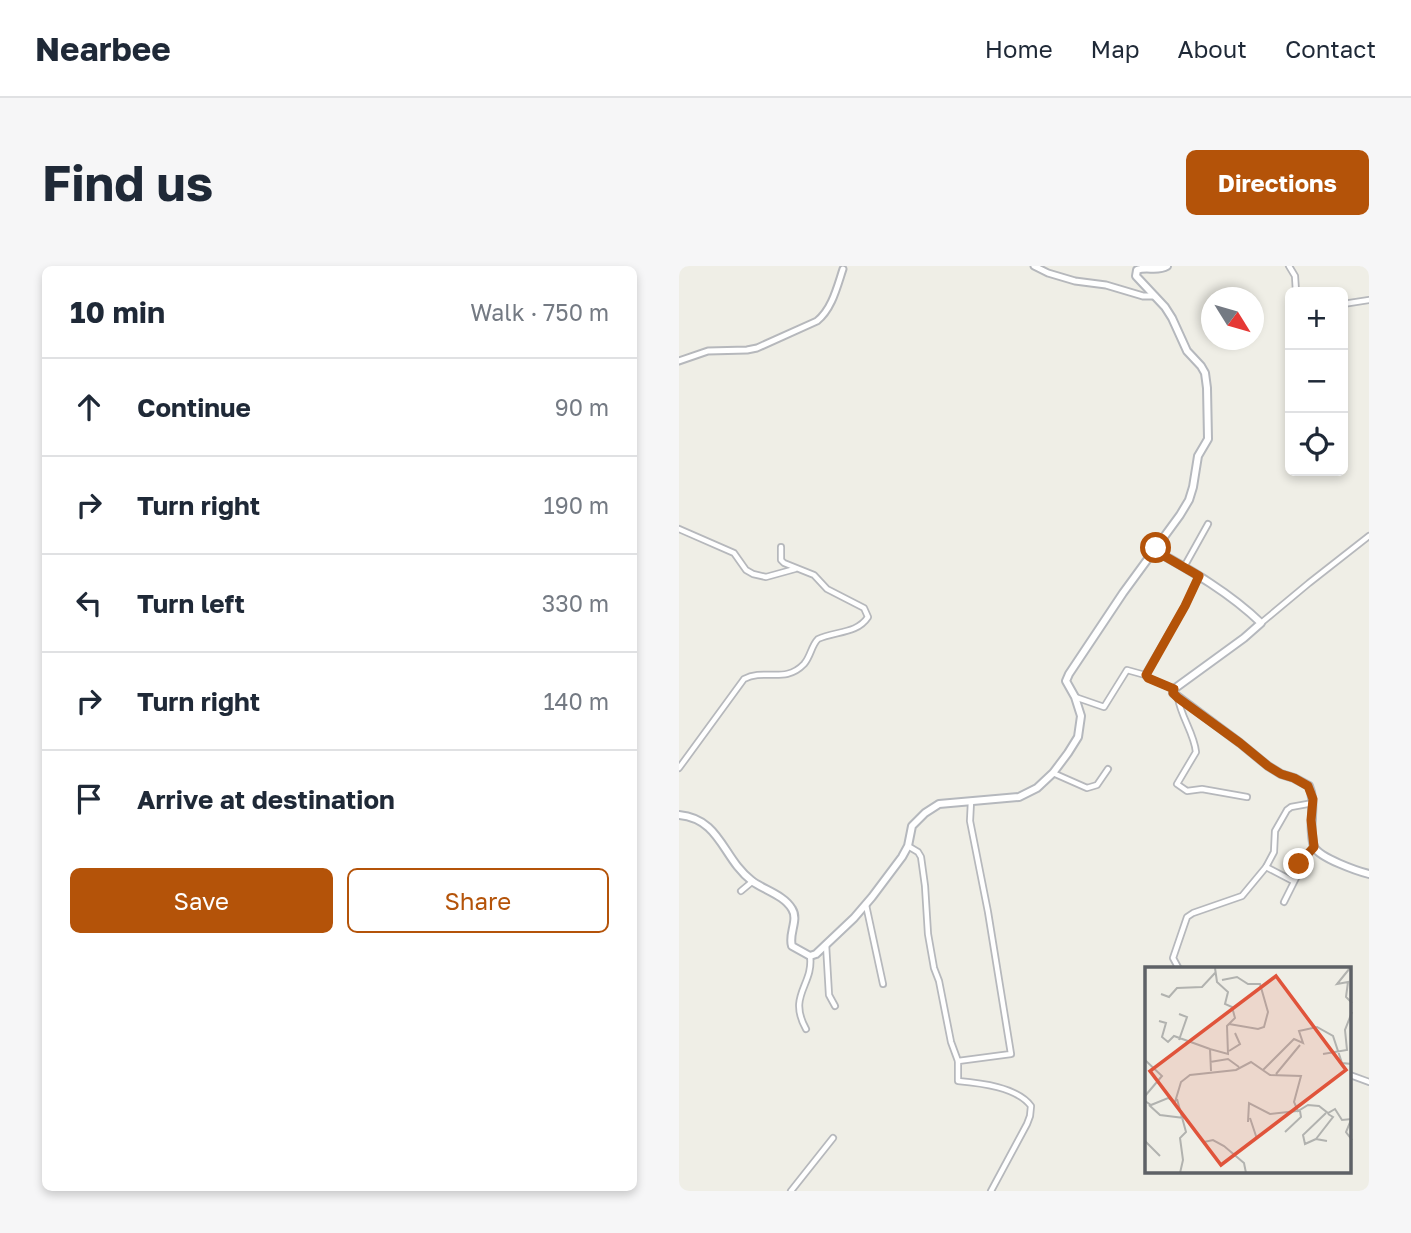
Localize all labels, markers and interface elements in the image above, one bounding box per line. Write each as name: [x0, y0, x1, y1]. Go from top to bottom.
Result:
text: Nearbee: [35, 29, 171, 68]
text: Home: [985, 34, 1053, 63]
text: Map: [1091, 34, 1140, 63]
text: About: [1178, 34, 1247, 63]
text: Contact: [1285, 34, 1376, 63]
button: Directions: [1186, 150, 1369, 215]
text: Find us: [42, 153, 213, 212]
north arrow: [1201, 287, 1264, 350]
map controls: [1285, 287, 1348, 476]
button: +: [1285, 287, 1348, 350]
text: 10 min: [70, 294, 165, 330]
text: Walk · 750 m: [470, 298, 609, 326]
button: −: [1285, 350, 1348, 413]
icon: ahead: [70, 388, 108, 426]
text: Continue: [137, 392, 251, 423]
text: 90 m: [555, 393, 609, 421]
button: locate: [1285, 413, 1348, 476]
icon: right: [70, 486, 108, 524]
text: Turn right: [137, 490, 260, 521]
text: 190 m: [544, 491, 609, 519]
route start: [1140, 532, 1171, 563]
icon: left: [70, 584, 108, 622]
text: Turn left: [137, 588, 245, 619]
text: 330 m: [542, 589, 609, 617]
icon: right: [70, 682, 108, 720]
text: Turn right: [137, 686, 260, 717]
text: 140 m: [543, 687, 609, 715]
icon: arrive: [70, 780, 108, 818]
text: Arrive at destination: [137, 784, 395, 815]
route end: [1283, 848, 1314, 879]
button: Save: [70, 868, 333, 933]
button: Share: [347, 868, 609, 933]
inset map: [1145, 967, 1352, 1174]

